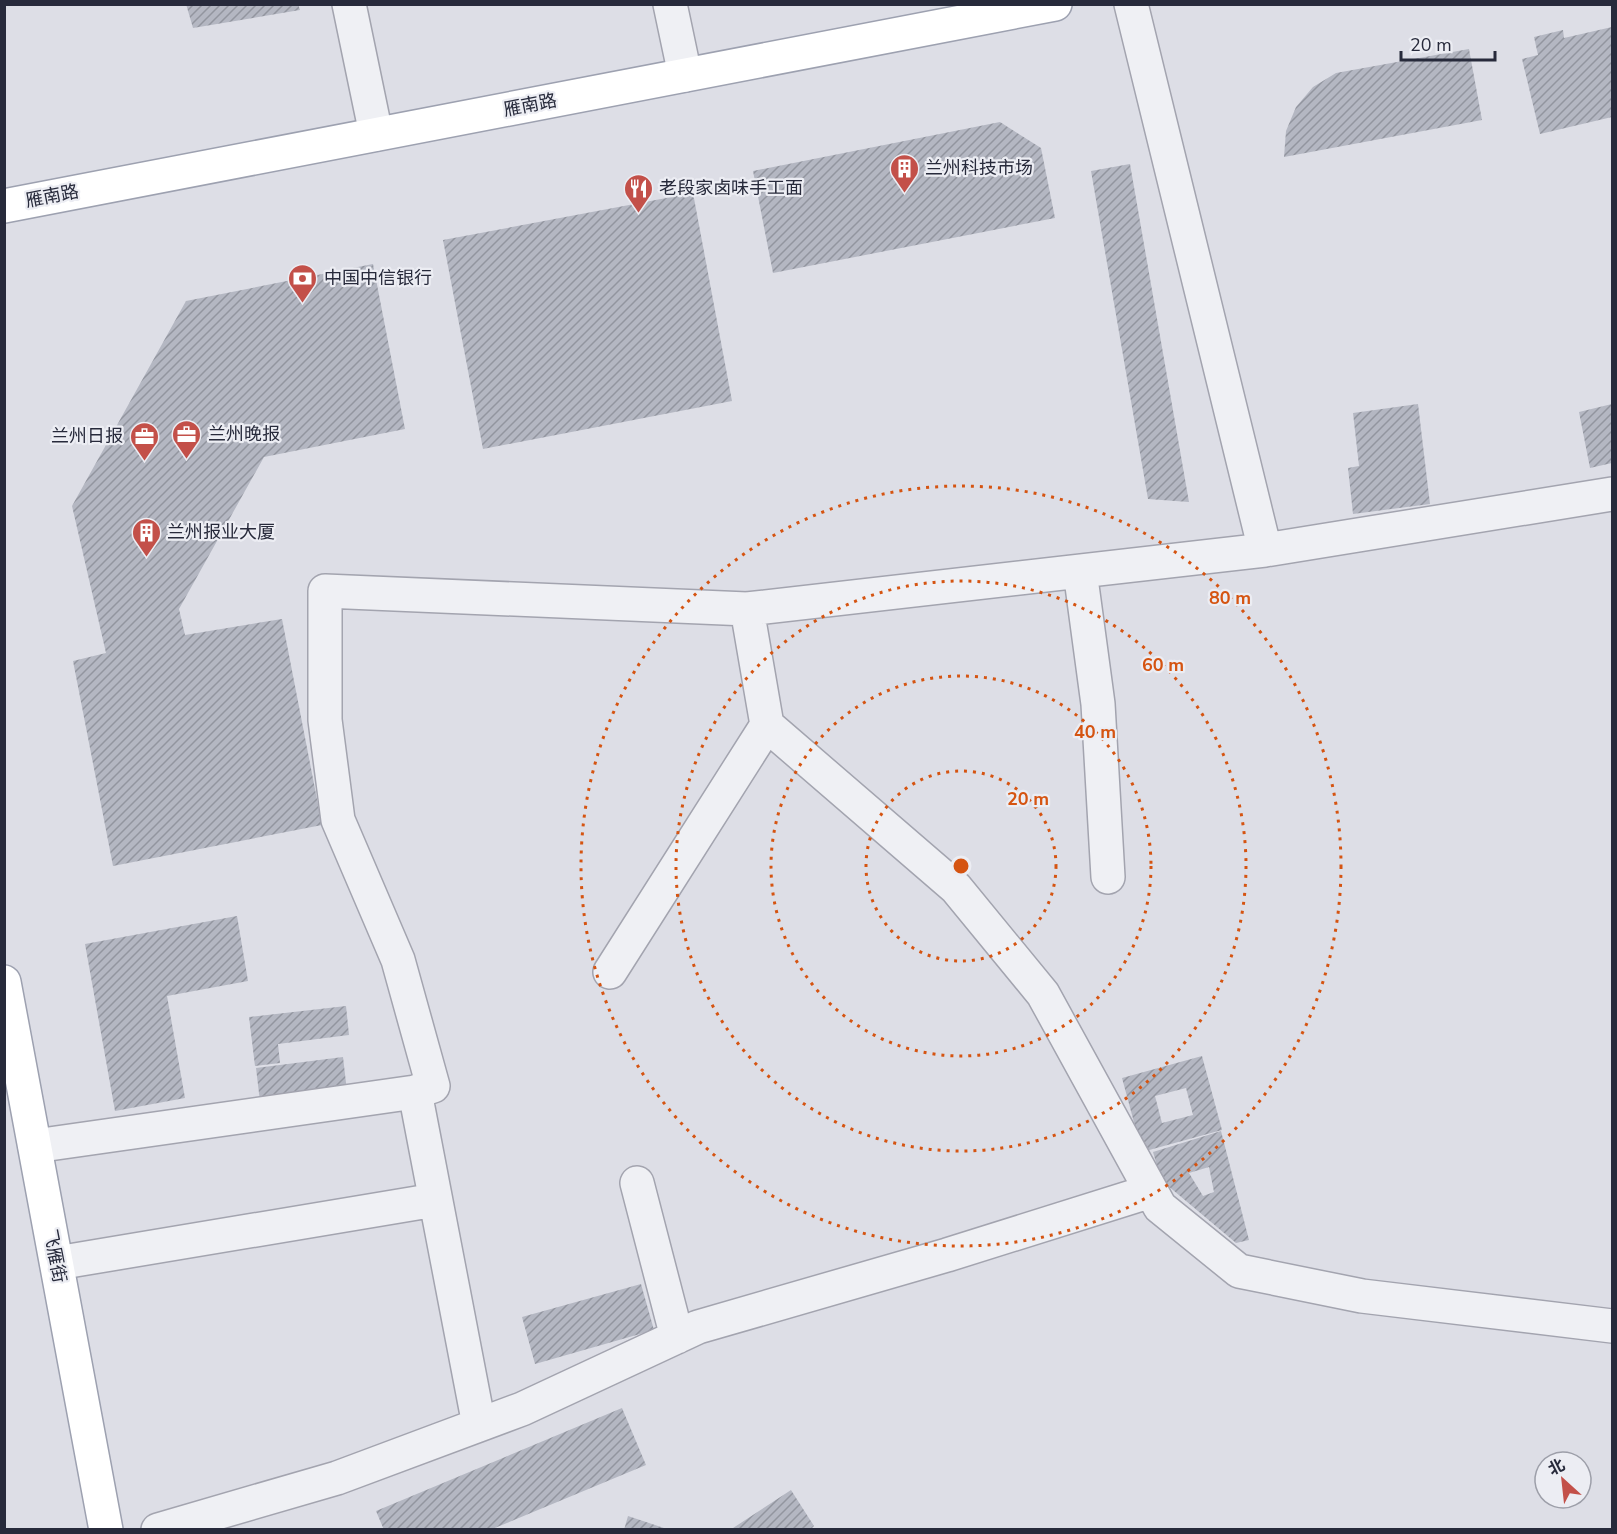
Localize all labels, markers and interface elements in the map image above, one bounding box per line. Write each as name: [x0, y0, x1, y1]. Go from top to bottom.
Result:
scale bar: [1401, 24, 1496, 62]
text: 20 m: [1410, 33, 1452, 57]
street label: 雁南路: [501, 88, 559, 122]
building icon: 兰州科技市场: [888, 152, 920, 194]
place label: 兰州科技市场: [925, 156, 1033, 180]
restaurant icon: 老段家卤味手工面: [622, 172, 654, 214]
place label: 老段家卤味手工面: [659, 176, 803, 200]
street label: 雁南路: [23, 179, 81, 213]
bank icon: 中国中信银行: [287, 262, 319, 304]
place label: 中国中信银行: [324, 266, 432, 290]
office icon: 兰州晚报: [171, 418, 203, 460]
office icon: 兰州日报: [128, 420, 160, 462]
place label: 兰州晚报: [208, 422, 280, 446]
place label: 兰州日报: [51, 424, 123, 448]
building icon: 兰州报业大厦: [130, 516, 162, 558]
place label: 兰州报业大厦: [167, 520, 275, 544]
text: 80 m: [1209, 586, 1251, 610]
text: 60 m: [1142, 653, 1184, 677]
text: 40 m: [1074, 720, 1116, 744]
text: 20 m: [1007, 787, 1049, 811]
centre of rings: [951, 856, 971, 876]
street label: 飞雁街: [38, 1227, 72, 1285]
north arrow: [1533, 1450, 1593, 1510]
text: 北: [1545, 1454, 1569, 1481]

